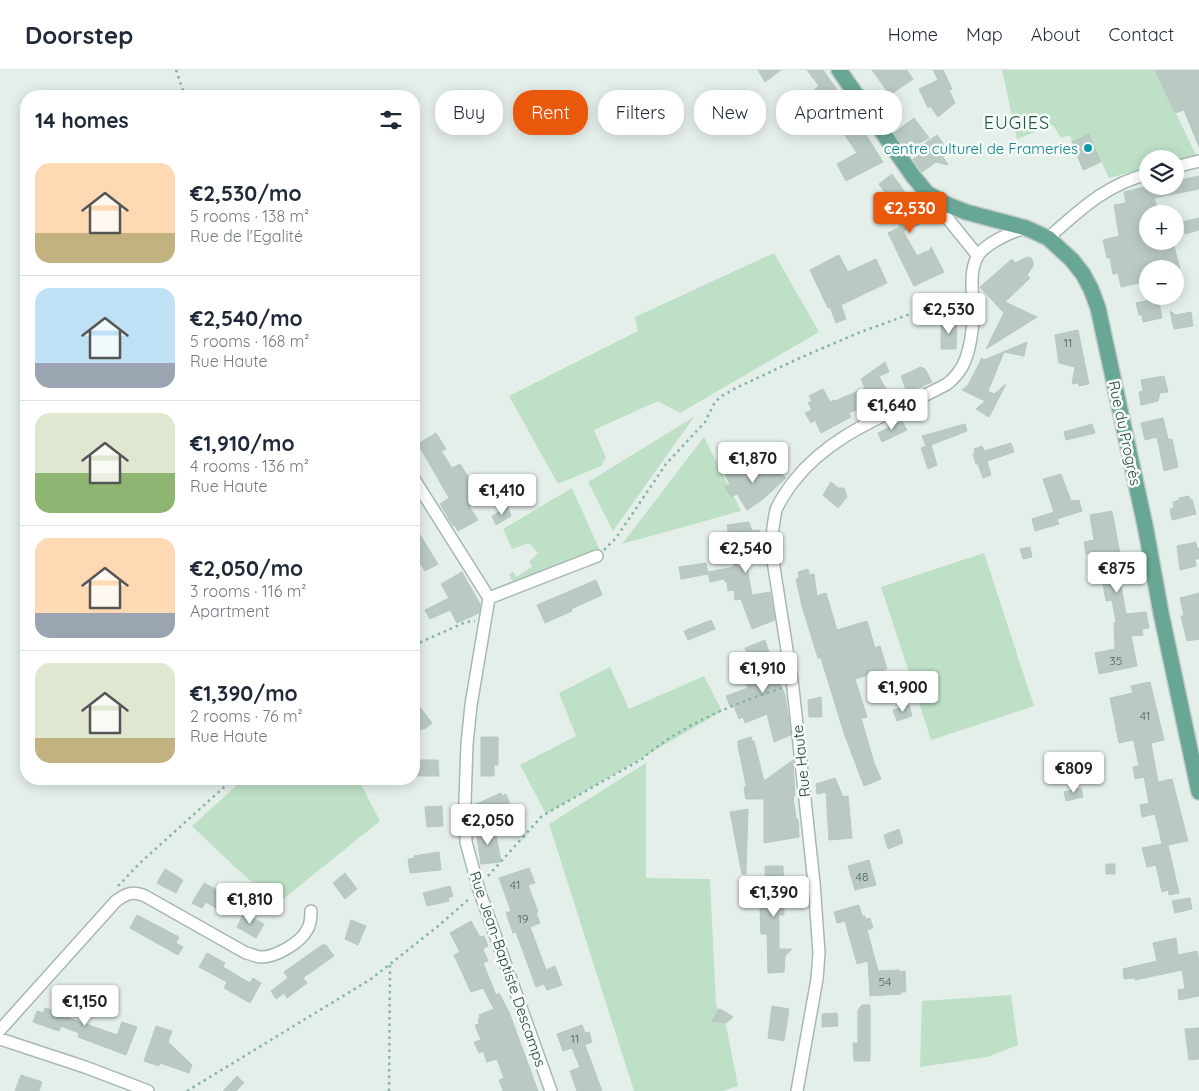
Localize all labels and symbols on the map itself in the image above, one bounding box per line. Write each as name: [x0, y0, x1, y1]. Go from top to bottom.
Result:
district label: EUGIES: [984, 111, 1050, 134]
place label: centre culturel de Frameries: [884, 139, 1078, 158]
marker: centre culturel de Frameries: [1082, 142, 1094, 154]
pin: €2,530: [869, 191, 951, 234]
pin: €2,530: [908, 292, 990, 335]
house number: 11: [1064, 335, 1072, 350]
street label: Rue du Progrès: [1105, 379, 1145, 487]
pin: €1,640: [851, 388, 933, 431]
pin: €1,870: [712, 442, 794, 484]
pin: €1,410: [461, 474, 543, 516]
pin: €2,540: [705, 532, 787, 574]
pin: €875: [1087, 552, 1147, 594]
pin: €1,910: [722, 652, 804, 694]
house number: 35: [1110, 653, 1122, 668]
pin: €1,900: [862, 670, 944, 713]
house number: 41: [1140, 708, 1150, 723]
street label: Rue Haute: [788, 724, 814, 798]
pin: €809: [1044, 752, 1104, 794]
pin: €2,050: [447, 804, 529, 846]
street label: Rue Jean-Baptiste Descamps: [466, 869, 550, 1069]
house number: 48: [856, 869, 868, 884]
pin: €1,390: [733, 876, 815, 918]
house number: 41: [510, 877, 520, 892]
pin: €1,810: [209, 882, 291, 925]
house number: 19: [517, 911, 529, 926]
house number: 54: [879, 974, 891, 989]
pin: €1,150: [44, 984, 126, 1027]
house number: 11: [571, 1031, 579, 1046]

